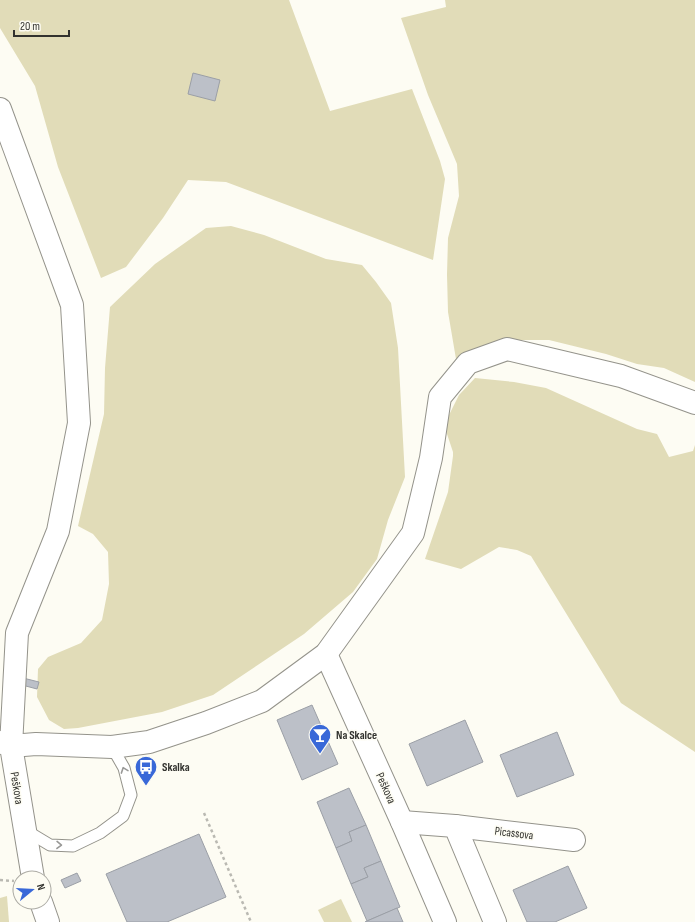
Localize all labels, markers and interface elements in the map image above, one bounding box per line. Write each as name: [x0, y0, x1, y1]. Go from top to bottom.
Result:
scale bar: [14, 12, 69, 38]
text: 20 m: [20, 19, 40, 34]
bar icon: Na Skalce: [307, 722, 333, 755]
place label: Na Skalce: [336, 728, 377, 743]
bus stop icon: Skalka: [133, 754, 159, 787]
place label: Skalka: [162, 760, 190, 775]
one-way arrow: [120, 766, 128, 773]
street label: Peškova: [372, 770, 399, 806]
street label: Peškova: [7, 771, 27, 806]
street label: Picassova: [494, 824, 535, 843]
one-way arrow: [56, 841, 62, 849]
north arrow: [12, 870, 52, 910]
text: N: [34, 882, 48, 892]

